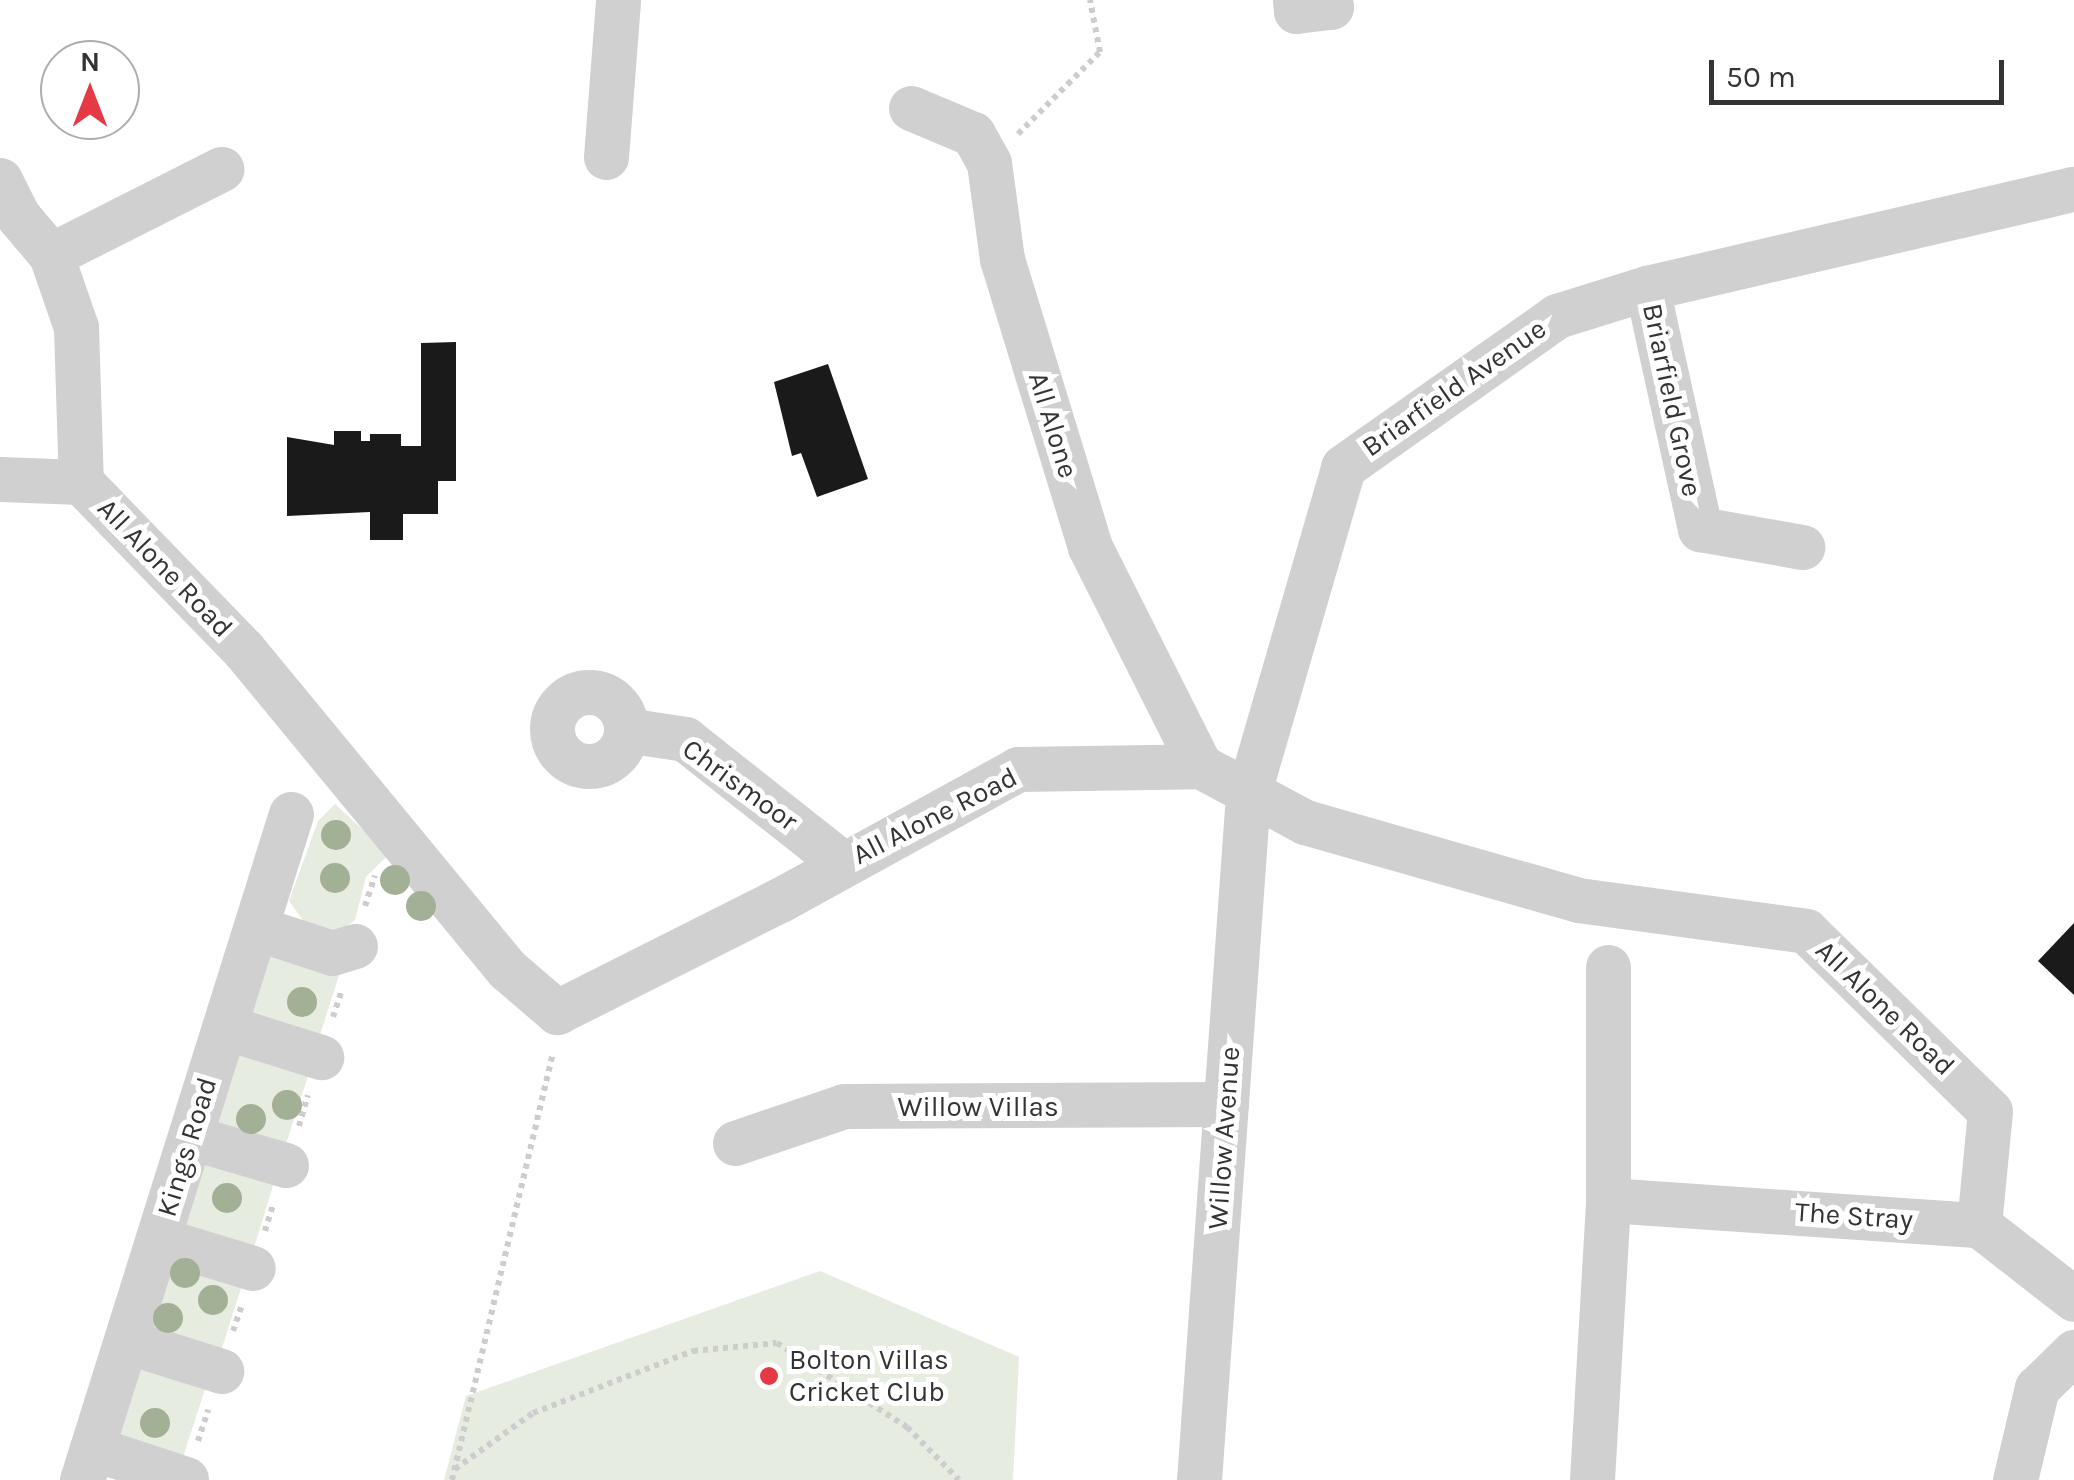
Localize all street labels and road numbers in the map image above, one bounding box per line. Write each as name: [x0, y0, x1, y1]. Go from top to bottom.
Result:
street label: Briarfield Grove: [1635, 300, 1709, 500]
street label: Briarfield Avenue: [1356, 312, 1552, 464]
street label: All Alone: [1021, 368, 1085, 482]
street label: All Alone Road: [90, 492, 240, 644]
street label: Chrismoor: [676, 732, 804, 838]
street label: All Alone Road: [847, 760, 1023, 872]
street label: All Alone Road: [1809, 933, 1961, 1083]
street label: Willow Avenue: [1201, 1045, 1247, 1231]
street label: Kings Road: [150, 1073, 224, 1221]
street label: Willow Villas: [897, 1090, 1059, 1124]
street label: The Stray: [1794, 1195, 1914, 1237]

